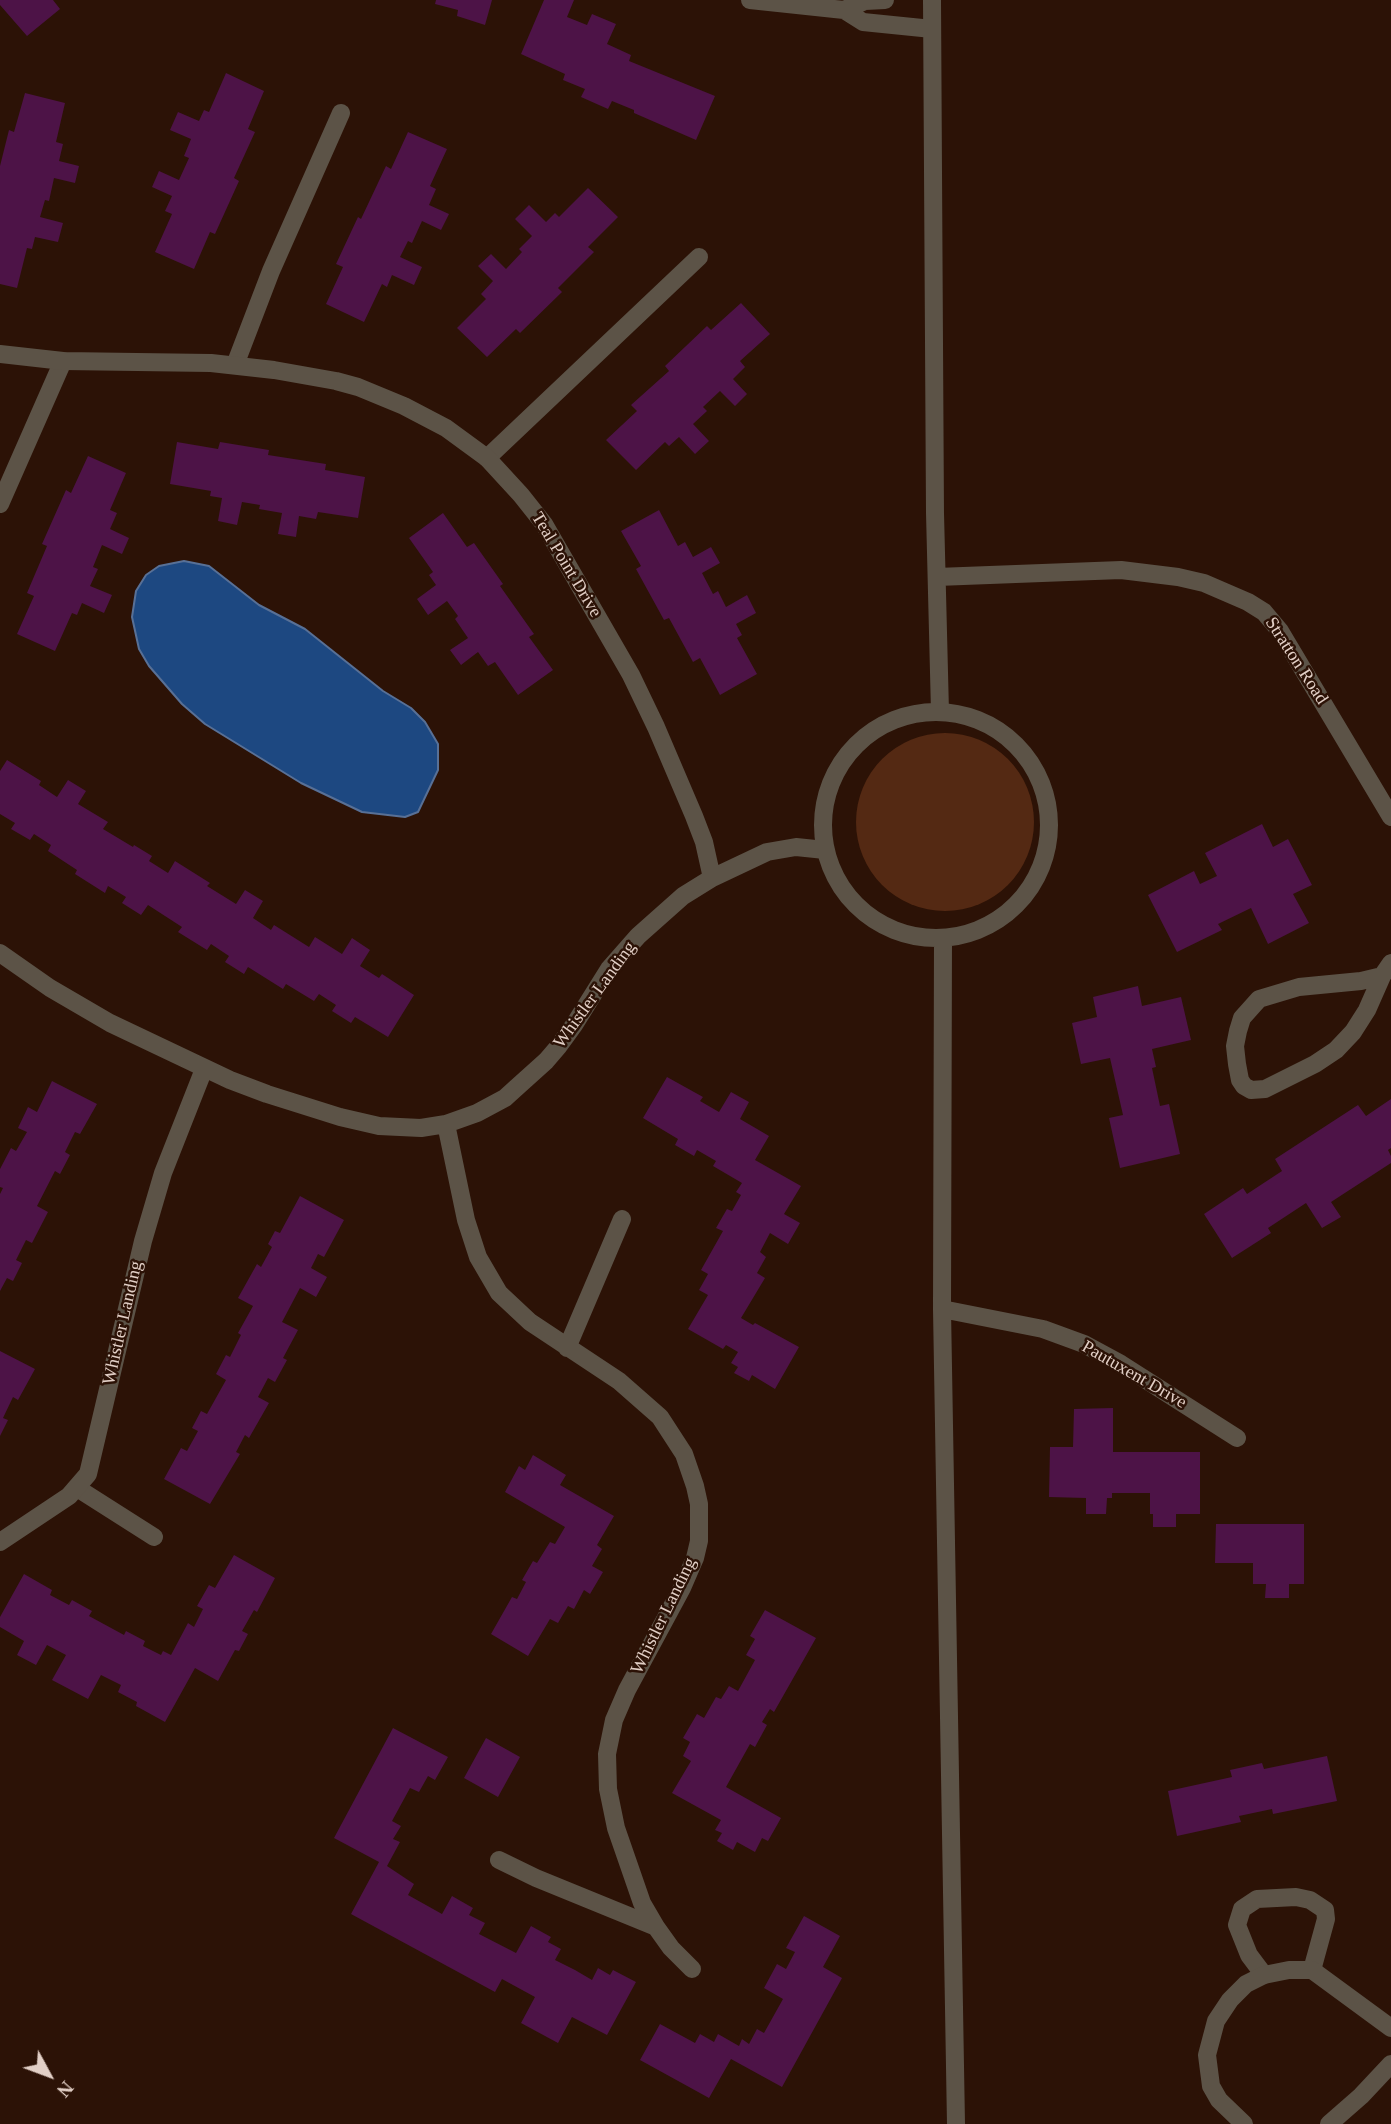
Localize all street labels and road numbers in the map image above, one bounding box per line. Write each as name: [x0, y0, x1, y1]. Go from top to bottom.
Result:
street label: Teal Point Drive: [526, 509, 606, 621]
street label: Stratton Road: [1260, 613, 1332, 709]
street label: Whistler Landing: [549, 937, 641, 1053]
street label: Whistler Landing: [98, 1259, 148, 1387]
street label: Pautuxent Drive: [1078, 1336, 1190, 1414]
street label: Whistler Landing: [627, 1554, 701, 1678]

